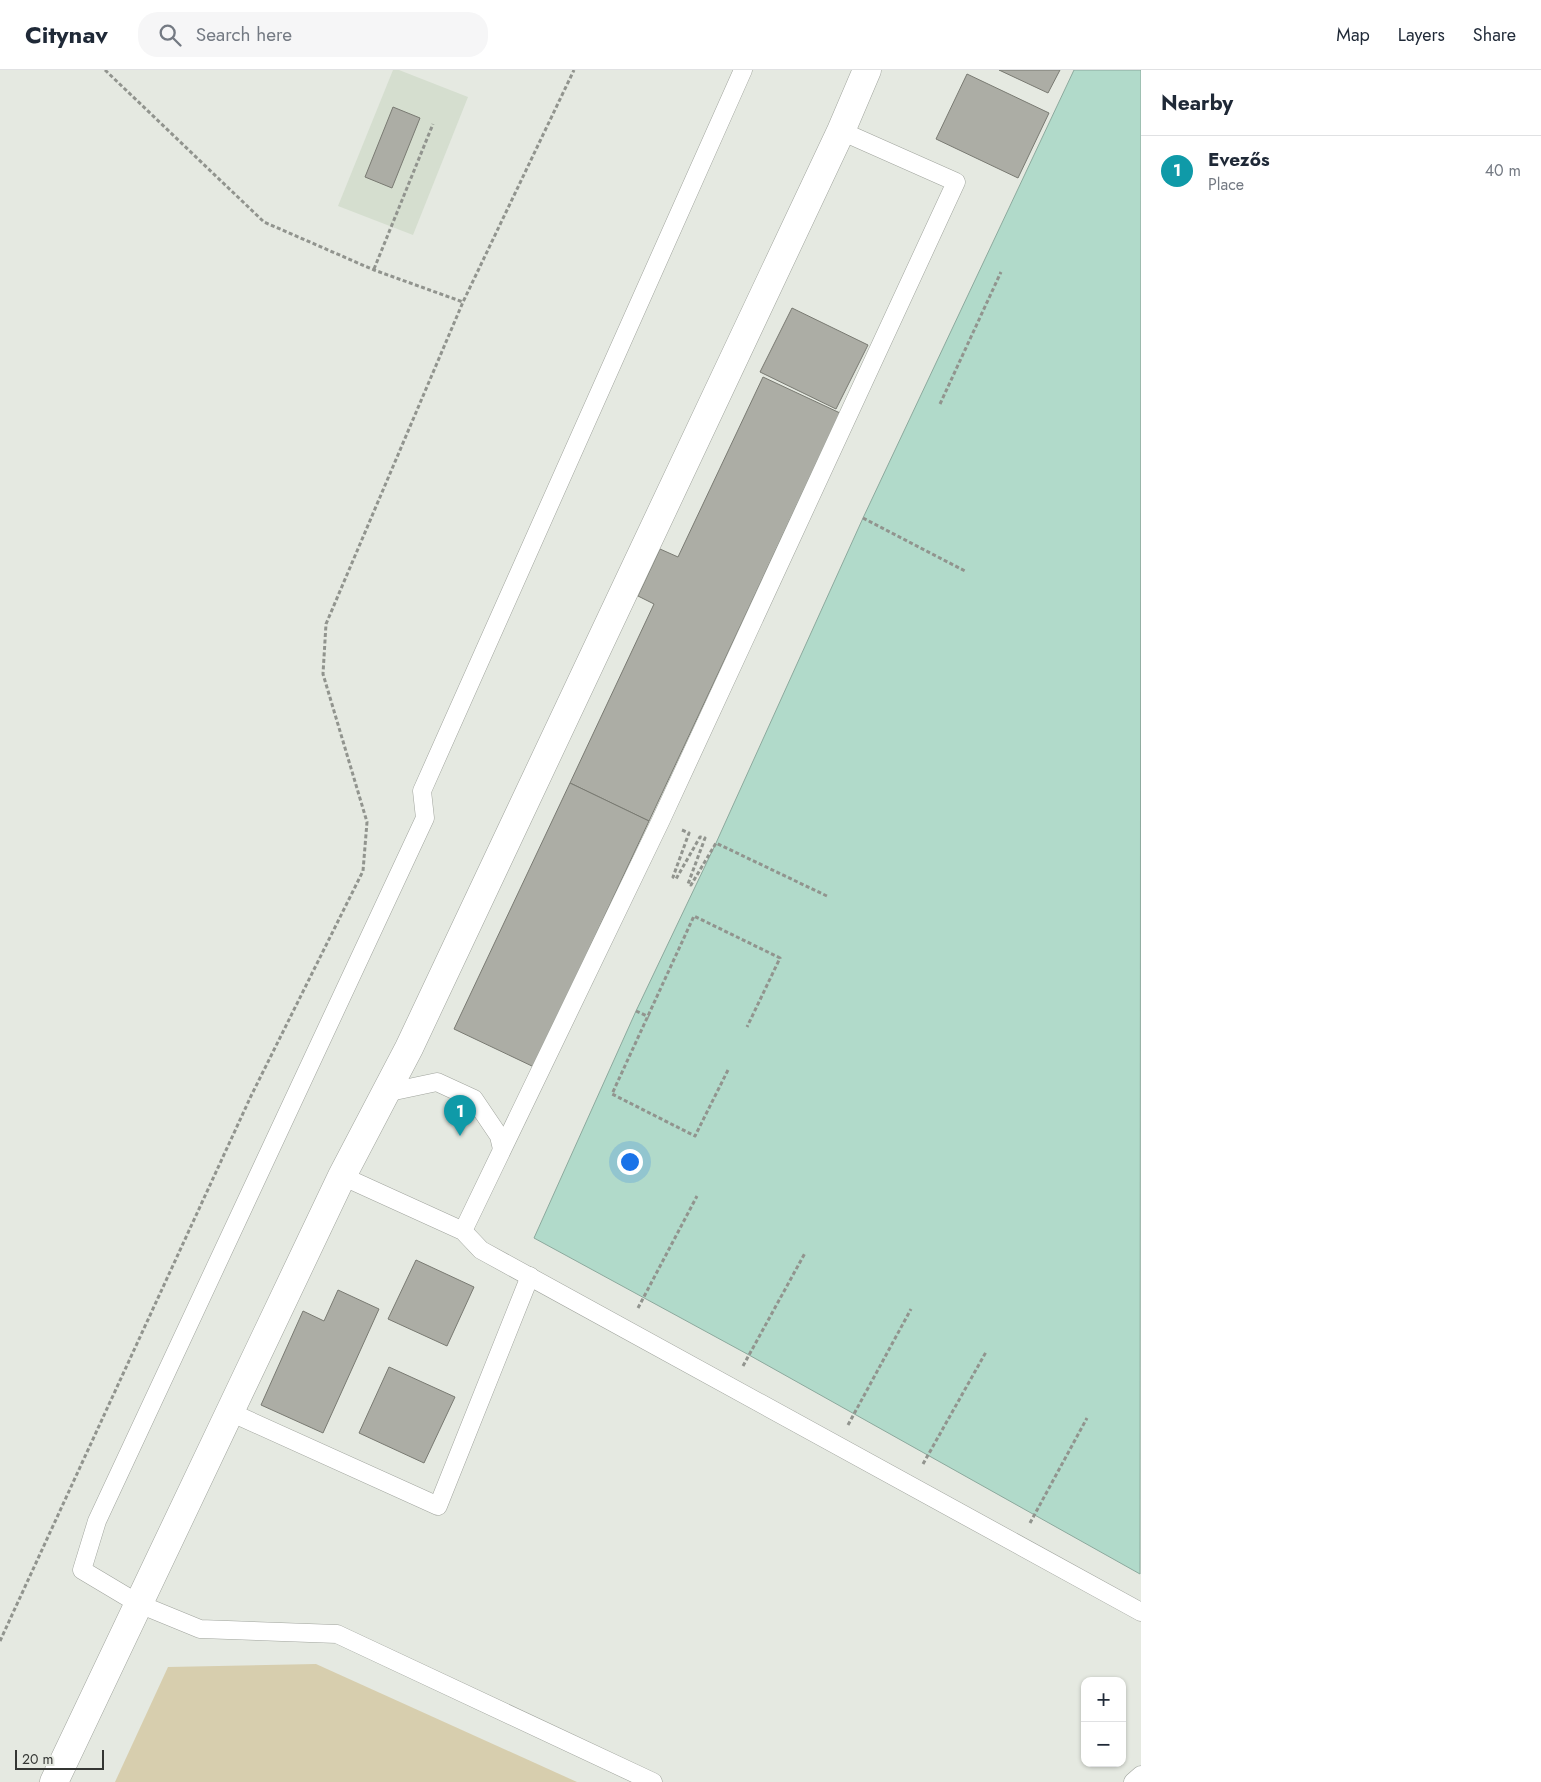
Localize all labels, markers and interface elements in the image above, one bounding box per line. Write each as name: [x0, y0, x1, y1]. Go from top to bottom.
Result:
search box: [138, 12, 488, 57]
text: Citynav: [25, 17, 108, 52]
icon: search: [156, 21, 184, 49]
text: Search here: [196, 21, 292, 48]
text: Map: [1336, 22, 1370, 48]
text: Layers: [1398, 22, 1445, 48]
text: Share: [1473, 22, 1516, 48]
text: Nearby: [1161, 88, 1233, 118]
text: Evezős: [1208, 146, 1270, 173]
text: 1: [1173, 159, 1181, 182]
text: 40 m: [1485, 159, 1521, 182]
text: Place: [1208, 173, 1244, 196]
pin: 1: [444, 1095, 476, 1136]
your location: [617, 1149, 643, 1175]
map controls: [1081, 1677, 1126, 1767]
button: +: [1081, 1677, 1126, 1722]
button: −: [1081, 1722, 1126, 1767]
scale bar: [15, 1747, 104, 1770]
text: 20 m: [22, 1749, 54, 1769]

